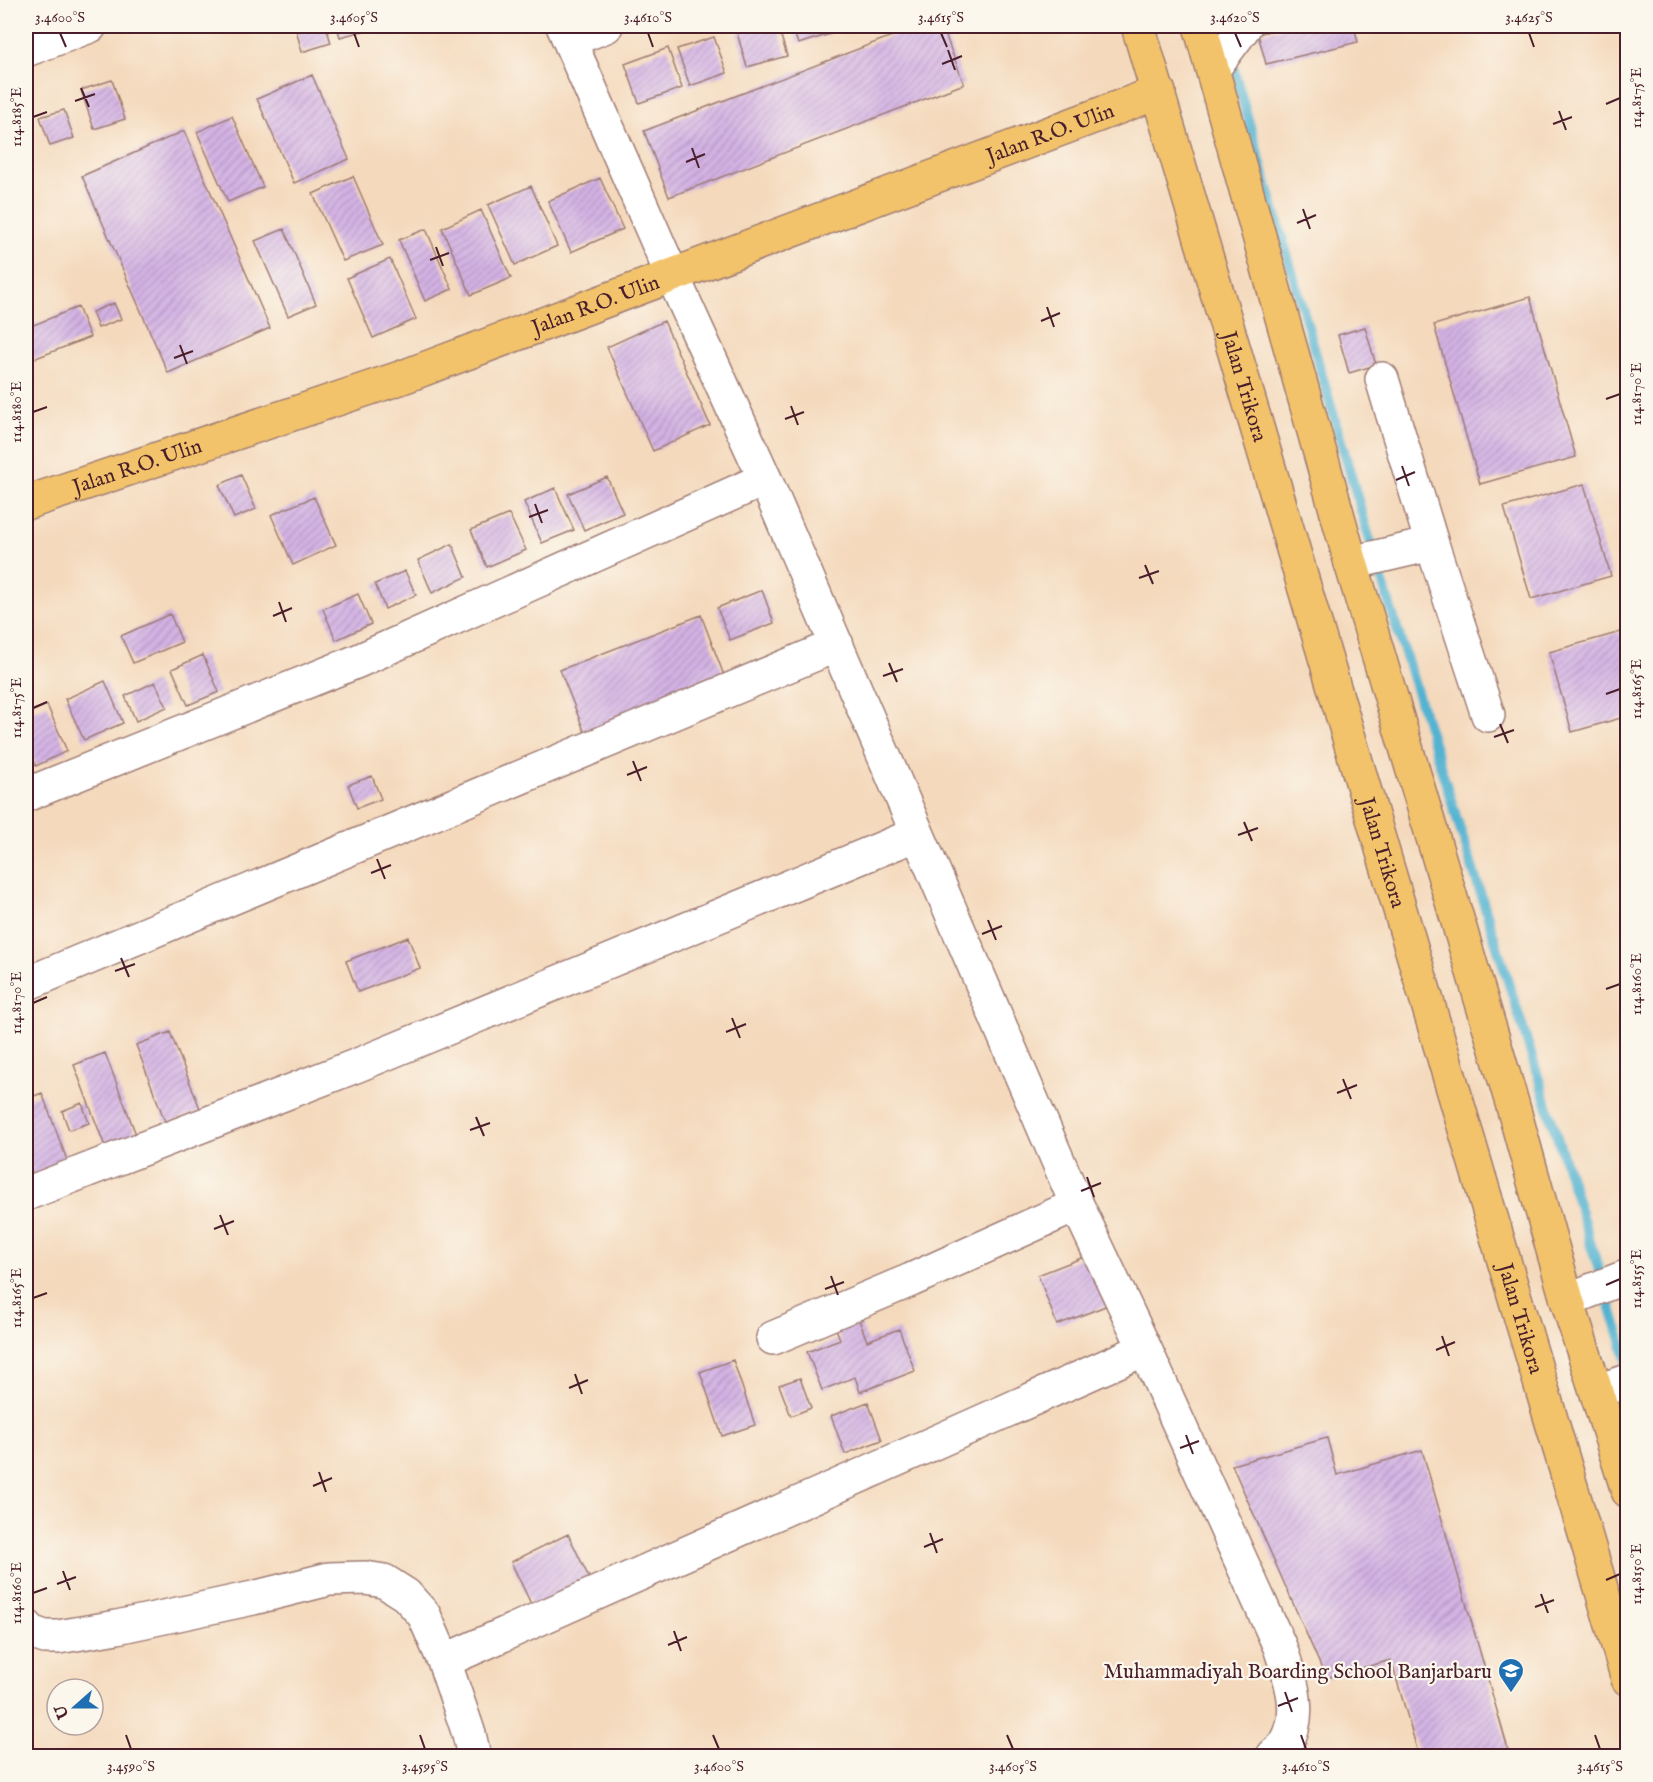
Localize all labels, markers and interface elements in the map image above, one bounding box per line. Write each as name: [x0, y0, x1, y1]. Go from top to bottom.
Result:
text: 3.4600°S: [35, 8, 85, 27]
text: 3.4605°S: [330, 8, 378, 27]
text: 3.4610°S: [624, 8, 672, 27]
text: 3.4615°S: [918, 8, 964, 27]
text: 3.4620°S: [1210, 8, 1260, 27]
text: 3.4625°S: [1505, 8, 1553, 27]
text: 114.8175°E: [1627, 67, 1646, 129]
text: 114.8185°E: [7, 87, 26, 147]
street label: Jalan R.O. Ulin: [981, 98, 1118, 172]
street label: Jalan R.O. Ulin: [526, 269, 664, 343]
street label: Jalan Trikora: [1214, 327, 1273, 446]
text: 114.8170°E: [1627, 362, 1646, 426]
text: 114.8180°E: [7, 381, 26, 443]
street label: Jalan R.O. Ulin: [67, 433, 206, 502]
text: 114.8165°E: [1627, 659, 1646, 719]
text: 114.8175°E: [7, 677, 26, 739]
street label: Jalan Trikora: [1352, 793, 1411, 912]
text: 114.8160°E: [1627, 953, 1646, 1015]
text: 114.8170°E: [7, 971, 26, 1035]
text: 114.8155°E: [1627, 1249, 1646, 1309]
street label: Jalan Trikora: [1490, 1258, 1549, 1378]
text: 114.8165°E: [7, 1268, 26, 1328]
text: 114.8150°E: [1627, 1543, 1646, 1605]
text: 114.8160°E: [7, 1562, 26, 1624]
school or university icon: Muhammadiyah Boarding School Banjarbaru: [1496, 1656, 1526, 1694]
place label: Muhammadiyah Boarding School Banjarbaru: [1104, 1659, 1492, 1686]
north arrow: [45, 1677, 105, 1737]
text: U: [51, 1701, 75, 1722]
text: 3.4590°S: [107, 1757, 155, 1776]
text: 3.4595°S: [402, 1757, 448, 1776]
text: 3.4600°S: [694, 1757, 744, 1776]
text: 3.4605°S: [989, 1757, 1037, 1776]
text: 3.4610°S: [1282, 1757, 1330, 1776]
text: 3.4615°S: [1577, 1757, 1623, 1776]

